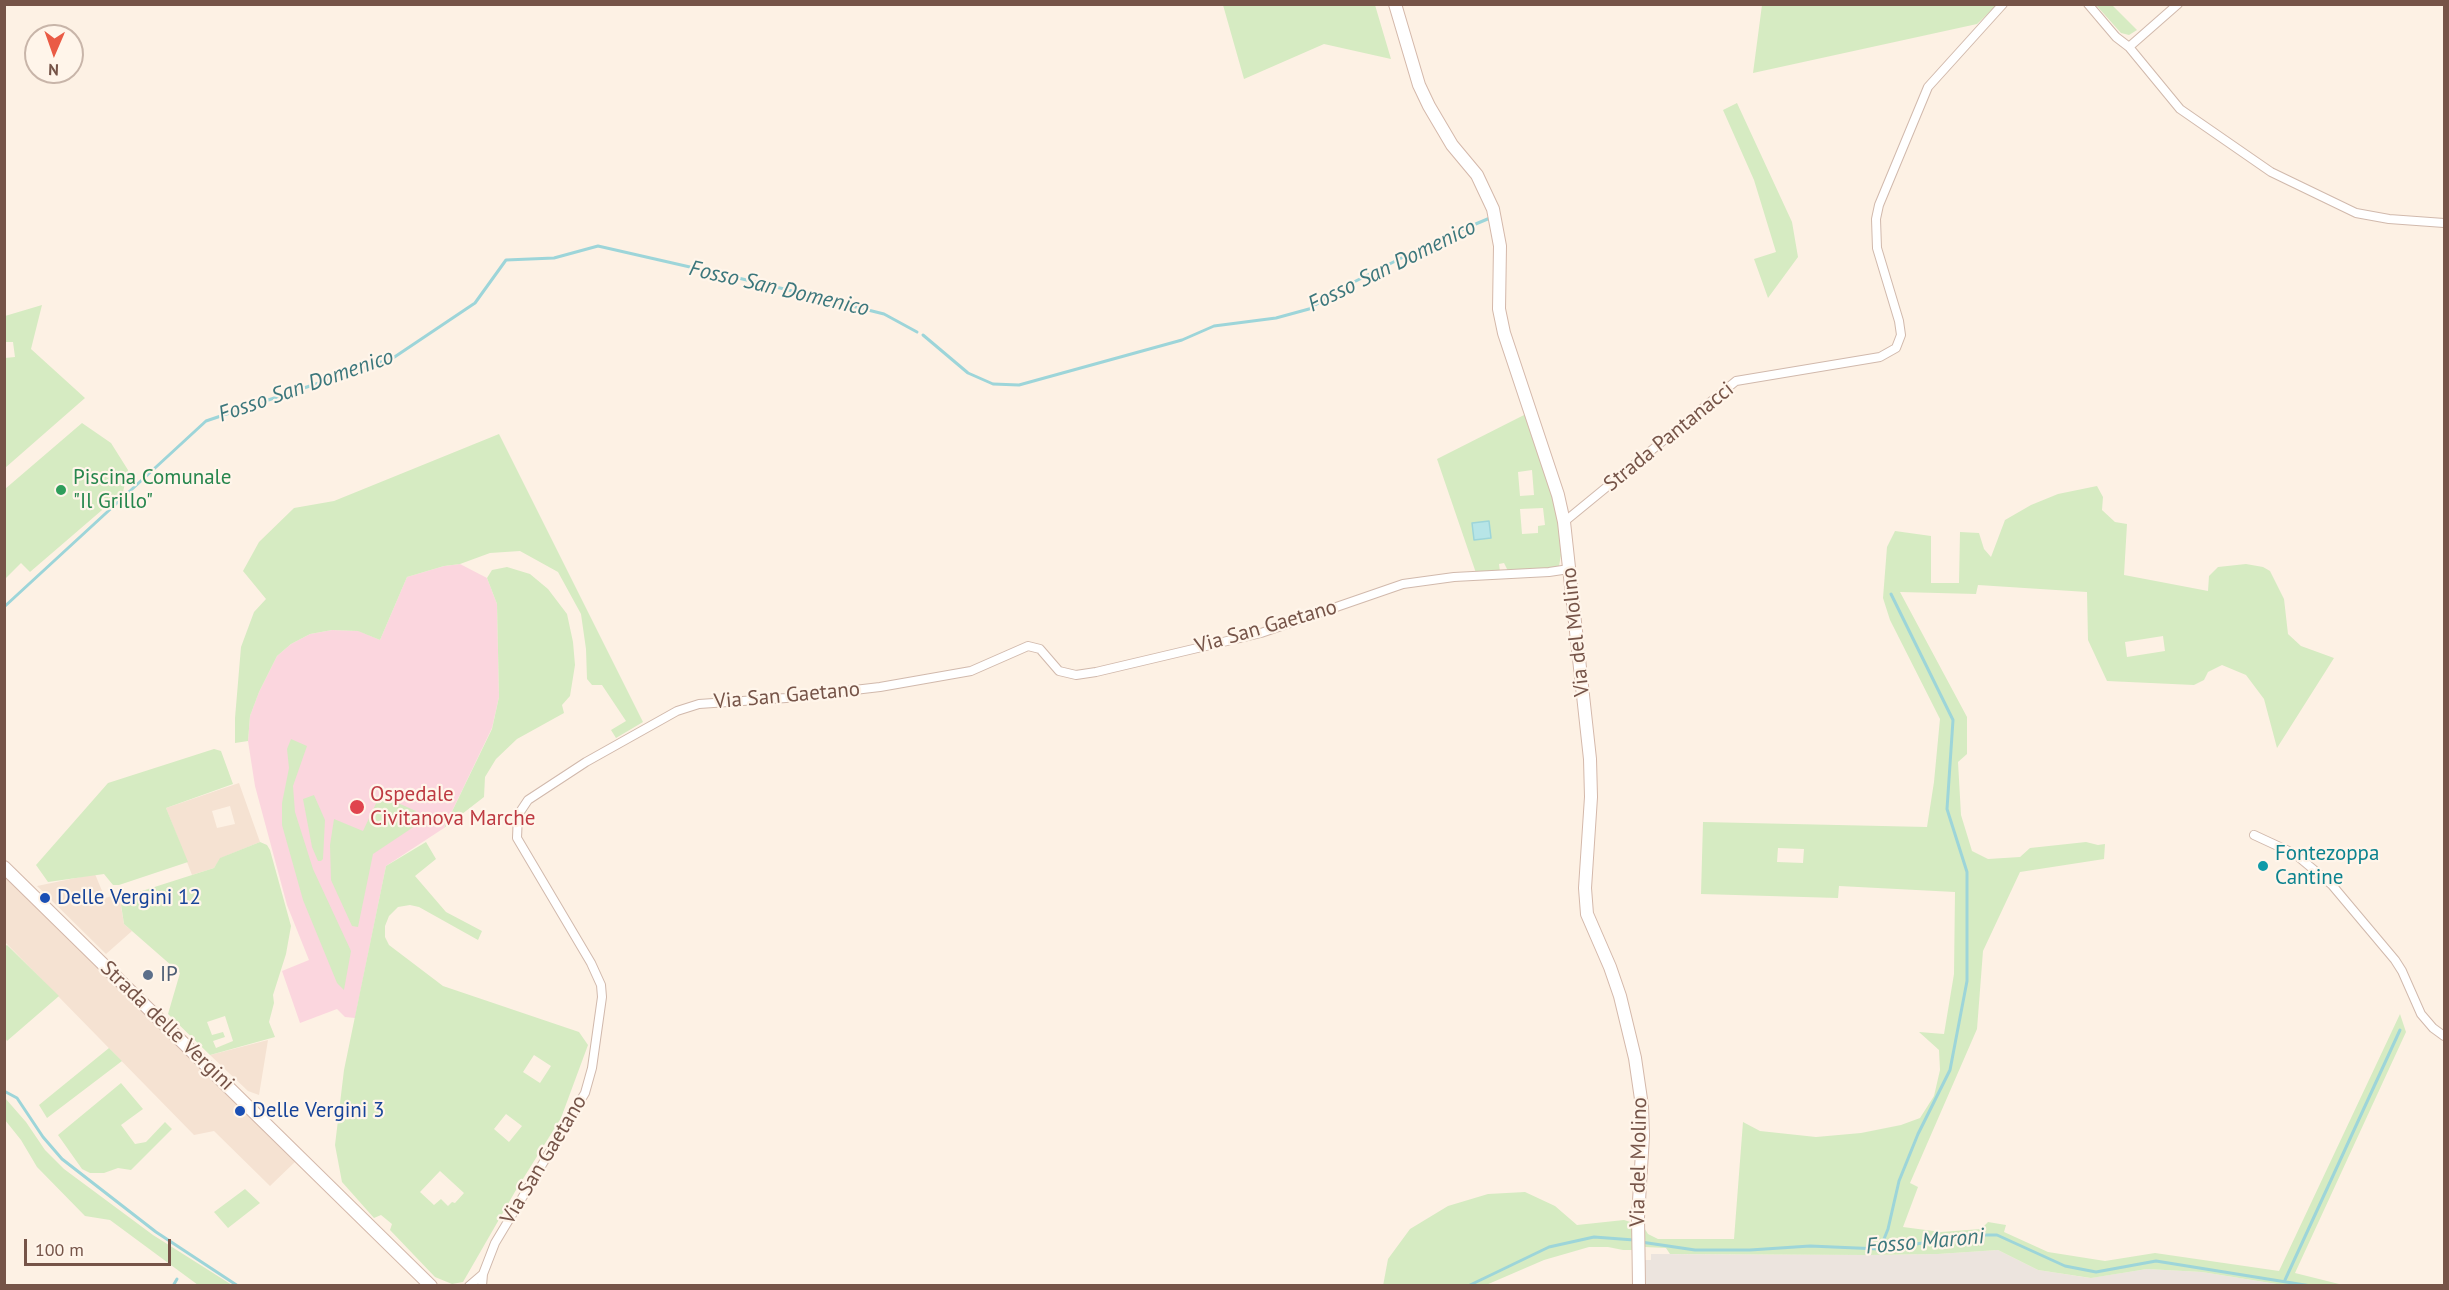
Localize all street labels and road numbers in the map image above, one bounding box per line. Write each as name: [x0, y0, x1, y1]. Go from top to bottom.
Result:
street label: Strada Pantanacci: [1599, 377, 1739, 497]
street label: Via del Molino: [1557, 566, 1595, 698]
street label: Via San Gaetano: [1192, 595, 1340, 659]
street label: Via San Gaetano: [713, 677, 861, 715]
street label: Strada delle Vergini: [95, 956, 239, 1096]
street label: Via San Gaetano: [495, 1091, 593, 1229]
street label: Via del Molino: [1625, 1097, 1653, 1227]

